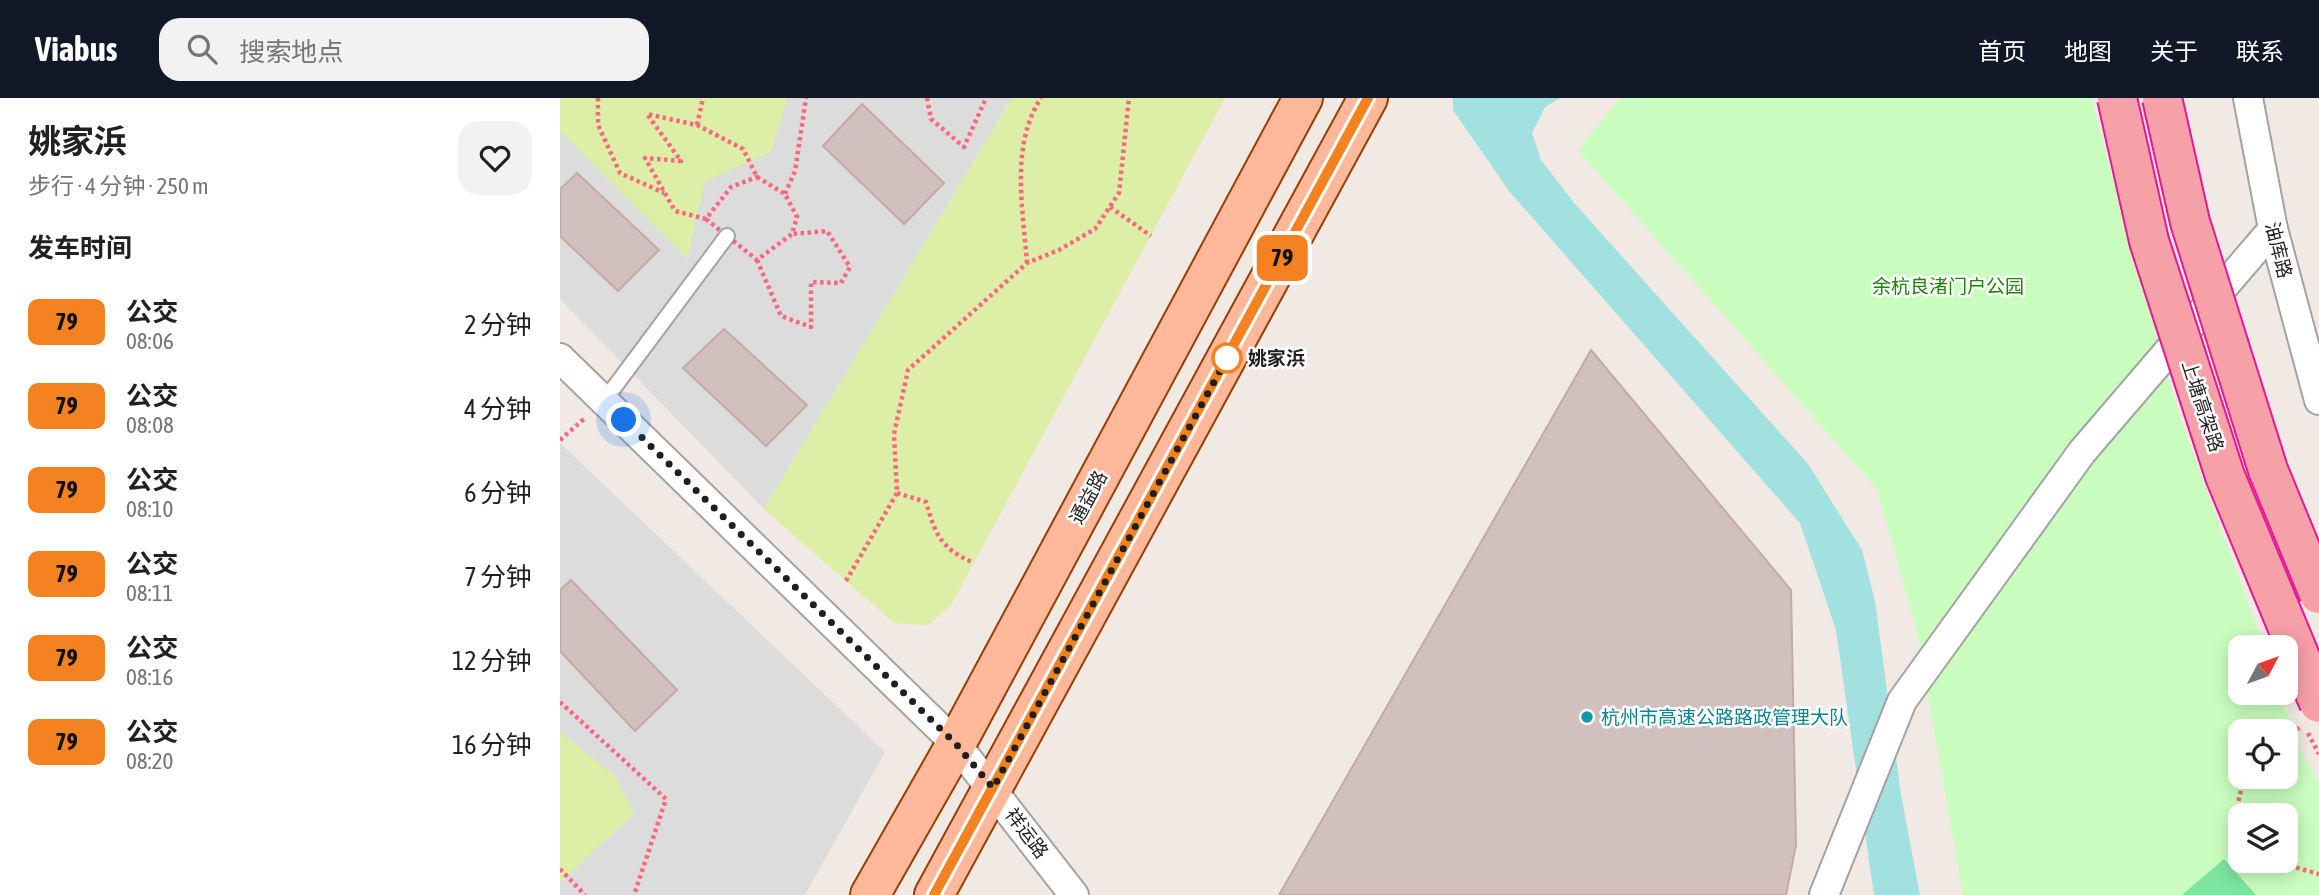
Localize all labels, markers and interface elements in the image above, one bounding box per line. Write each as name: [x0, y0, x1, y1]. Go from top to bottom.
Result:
search box: [159, 18, 649, 81]
text: Viabus: [35, 30, 117, 68]
icon: search: [183, 30, 221, 68]
text: 搜索地点: [239, 37, 343, 67]
text: 首页: [1978, 38, 2026, 65]
text: 地图: [2064, 38, 2112, 65]
text: 关于: [2150, 38, 2198, 65]
text: 联系: [2236, 38, 2284, 65]
button: heart: [458, 121, 532, 195]
text: 姚家浜: [28, 122, 127, 160]
text: 步行 · 4 分钟 · 250 m: [28, 173, 209, 199]
street label: 油库路: [2261, 220, 2297, 280]
text: 发车时间: [28, 233, 132, 263]
line badge: 79: [1250, 235, 1314, 281]
text: 79: [1271, 244, 1293, 271]
park label: 余杭良渚门户公园: [1872, 275, 2024, 297]
text: 公交: [126, 297, 178, 327]
text: 79: [55, 308, 78, 335]
text: 2 分钟: [464, 310, 532, 340]
text: 08:06: [126, 328, 174, 354]
marker: 姚家浜: [1212, 343, 1242, 373]
place label: 姚家浜: [1248, 347, 1305, 369]
street label: 上塘高架路: [2178, 357, 2228, 455]
text: 公交: [126, 381, 178, 411]
text: 79: [55, 392, 78, 419]
text: 4 分钟: [464, 394, 532, 424]
your location: [606, 402, 641, 437]
text: 08:08: [126, 412, 174, 438]
text: 公交: [126, 465, 178, 495]
street label: 通益路: [1065, 467, 1111, 527]
text: 79: [55, 476, 78, 503]
text: 6 分钟: [464, 478, 532, 508]
text: 08:10: [126, 496, 173, 522]
text: 公交: [126, 549, 178, 579]
text: 79: [55, 560, 78, 587]
text: 7 分钟: [464, 562, 532, 592]
text: 08:11: [126, 580, 173, 606]
text: 公交: [126, 633, 178, 663]
north arrow: [2228, 635, 2298, 705]
map controls: [2228, 635, 2298, 873]
text: 79: [55, 644, 78, 671]
text: 12 分钟: [452, 646, 532, 676]
text: 08:16: [126, 664, 173, 690]
place label: 杭州市高速公路路政管理大队: [1601, 706, 1848, 728]
marker: 杭州市高速公路路政管理大队: [1579, 709, 1595, 725]
text: 公交: [126, 717, 178, 747]
button: locate: [2228, 719, 2298, 789]
text: 79: [55, 728, 78, 755]
text: 16 分钟: [452, 730, 532, 760]
text: 08:20: [126, 748, 173, 774]
button: layers: [2228, 803, 2298, 873]
street label: 祥运路: [1001, 804, 1053, 862]

